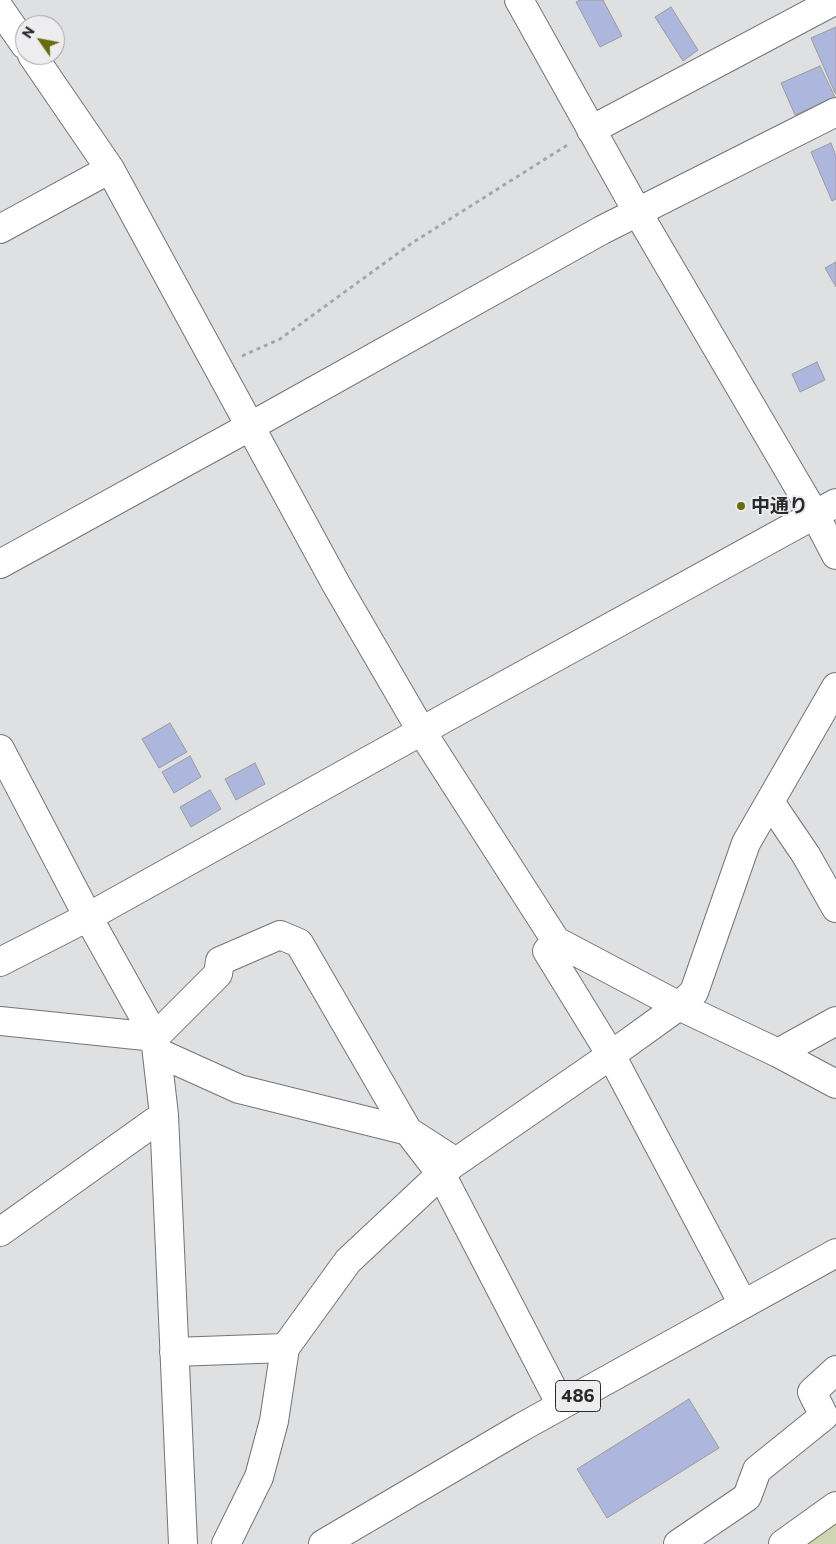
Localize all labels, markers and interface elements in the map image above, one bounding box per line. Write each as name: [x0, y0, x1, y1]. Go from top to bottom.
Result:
north arrow: [15, 15, 65, 65]
text: N: [18, 23, 38, 41]
place label: 中通り: [751, 495, 808, 517]
marker: 中通り: [735, 500, 747, 512]
road number: 486: [556, 1380, 600, 1412]

